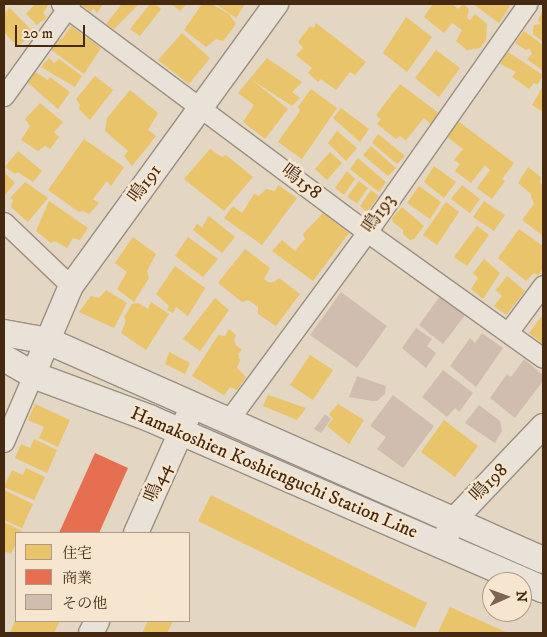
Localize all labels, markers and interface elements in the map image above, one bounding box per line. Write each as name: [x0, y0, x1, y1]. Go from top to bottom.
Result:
scale bar: [18, 15, 88, 47]
text: 20 m: [23, 24, 53, 43]
street label: 鳴158: [276, 159, 326, 205]
street label: 鳴191: [123, 160, 167, 208]
street label: 鳴193: [357, 190, 401, 238]
street label: Hamakoshien Koshienguchi Station Line: [127, 402, 421, 544]
street label: 鳴198: [465, 459, 513, 507]
street label: 鳴44: [140, 460, 176, 506]
legend: [15, 532, 190, 622]
text: 住宅: [62, 544, 92, 563]
text: 商業: [62, 569, 92, 588]
north arrow: [482, 572, 532, 622]
text: N: [512, 590, 530, 603]
text: その他: [62, 594, 107, 613]

